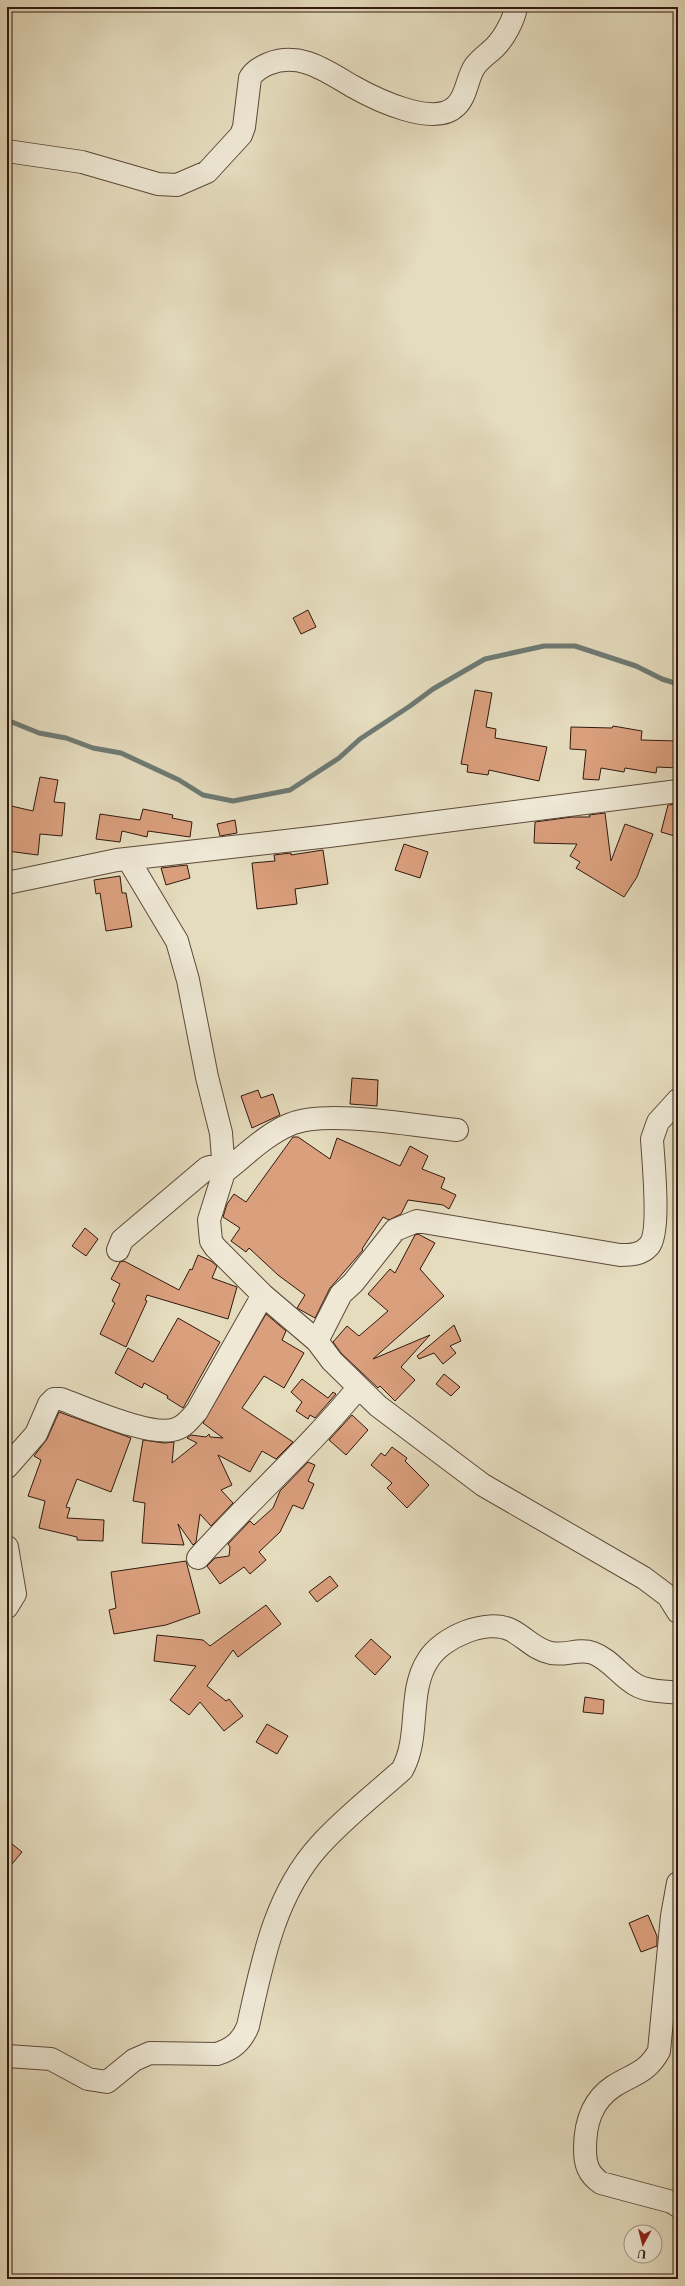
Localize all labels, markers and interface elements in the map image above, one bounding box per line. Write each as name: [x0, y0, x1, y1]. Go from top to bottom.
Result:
north arrow: [623, 2224, 663, 2264]
text: U: [636, 2246, 647, 2261]

